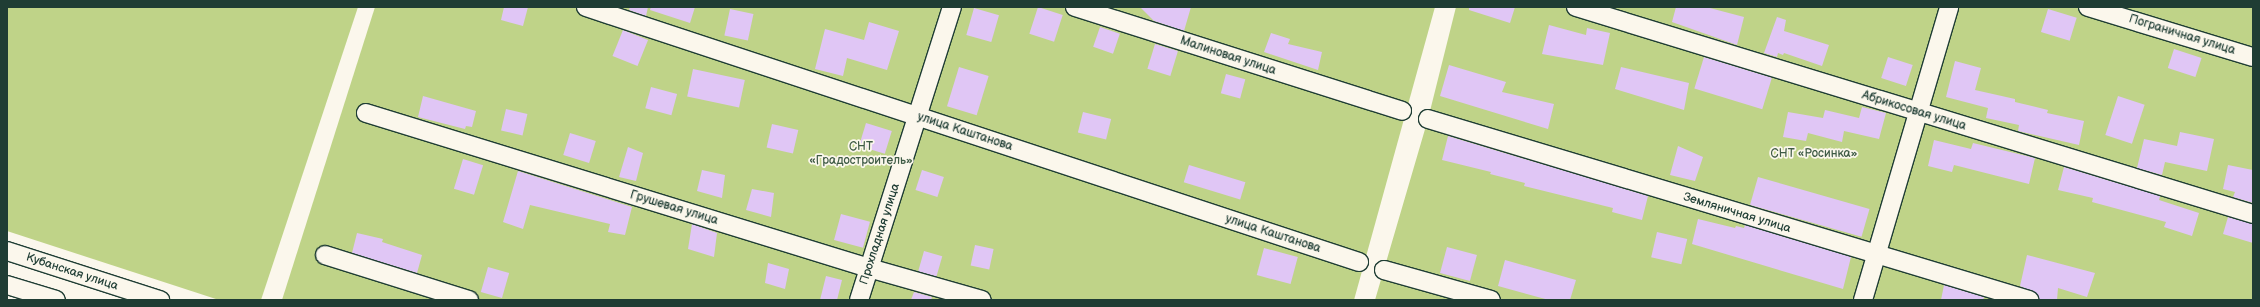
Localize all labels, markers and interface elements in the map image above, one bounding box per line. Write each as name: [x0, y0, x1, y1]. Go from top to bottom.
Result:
street label: Пограничная улица: [2127, 12, 2237, 58]
street label: Малиновая улица: [1178, 34, 1278, 78]
street label: Абрикосовая улица: [1860, 88, 1968, 134]
street label: улица Каштанова: [916, 110, 1014, 154]
park label: СНТ «Градостроитель»: [809, 140, 913, 168]
park label: СНТ «Росинка»: [1771, 147, 1857, 161]
street label: Прохладная улица: [857, 182, 903, 286]
street label: Грушевая улица: [628, 188, 720, 228]
street label: Земляничная улица: [1681, 190, 1793, 236]
street label: улица Каштанова: [1224, 212, 1322, 256]
street label: Кубанская улица: [24, 250, 120, 294]

